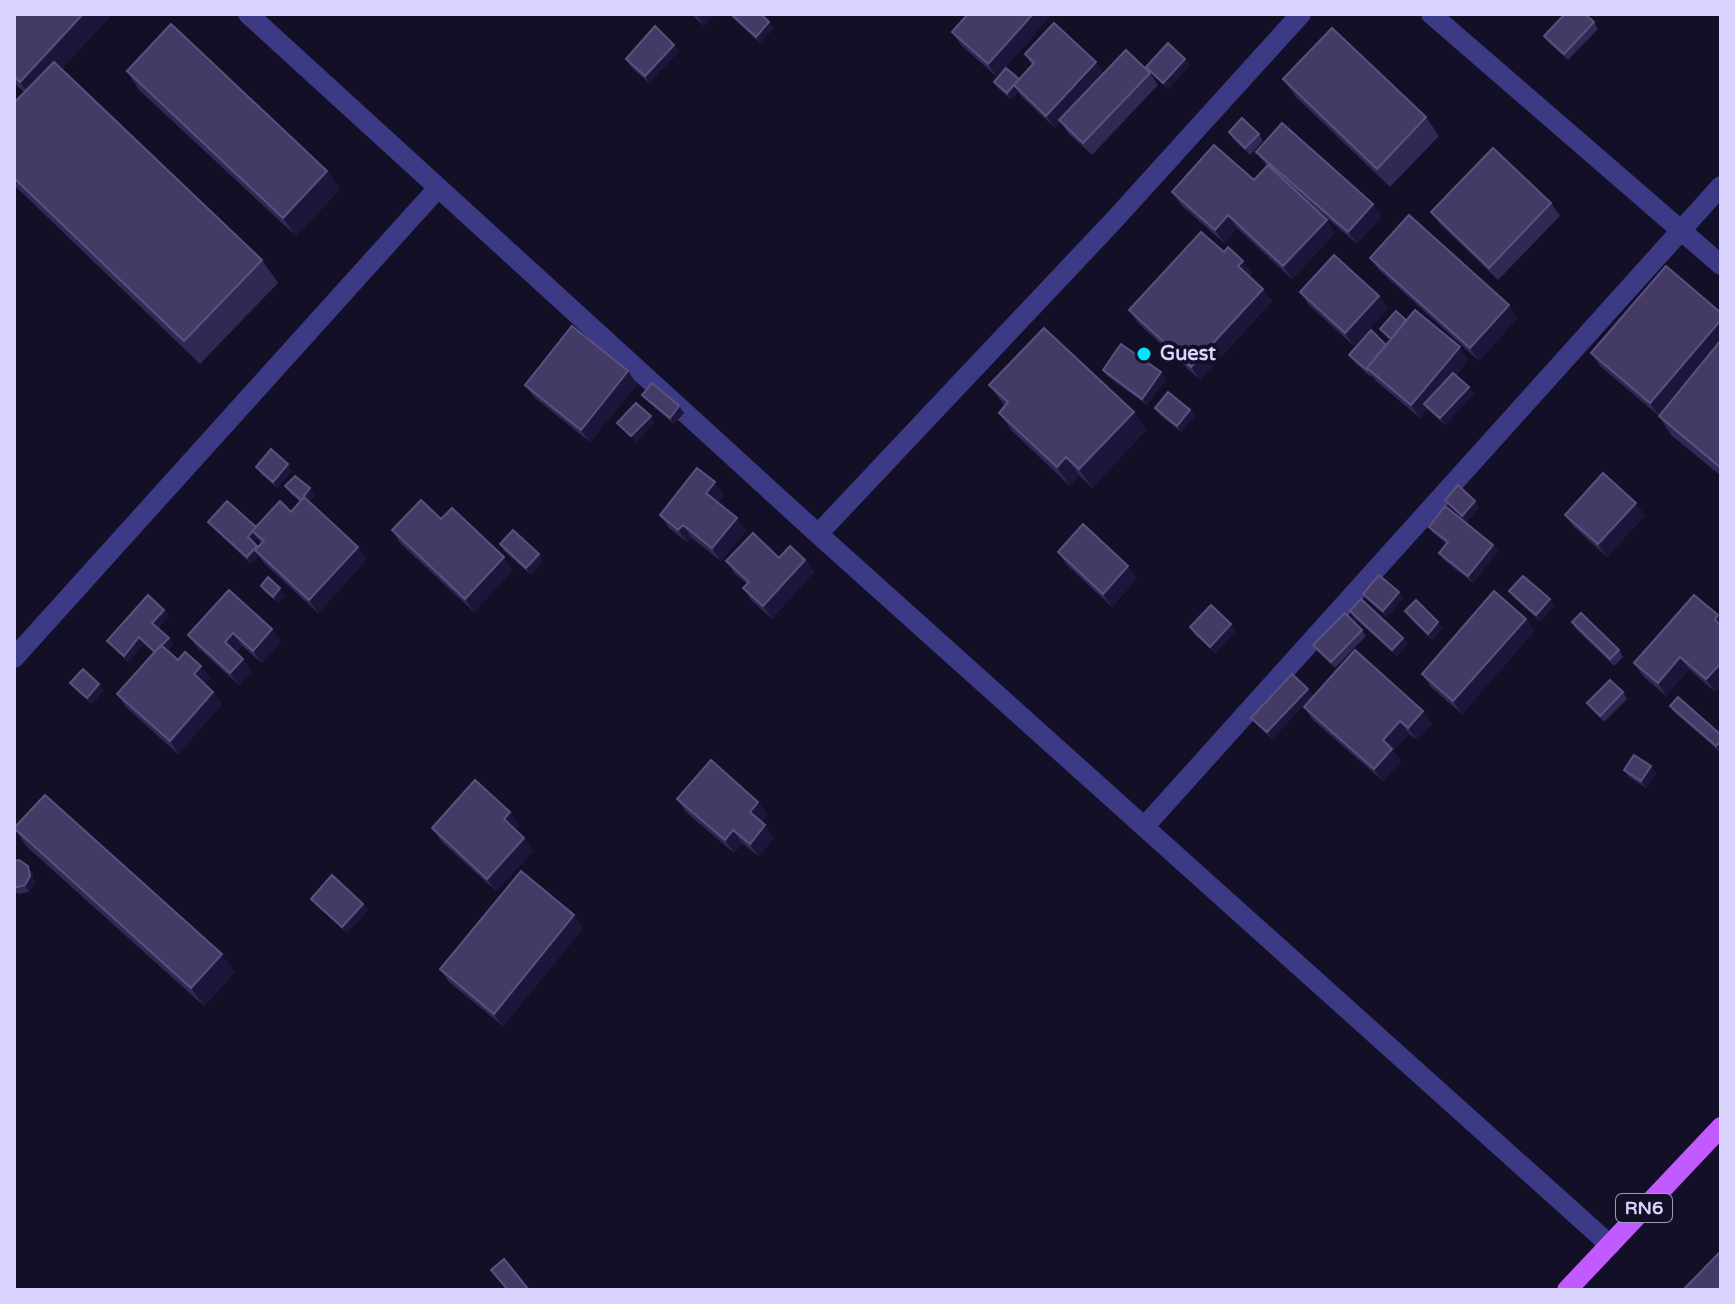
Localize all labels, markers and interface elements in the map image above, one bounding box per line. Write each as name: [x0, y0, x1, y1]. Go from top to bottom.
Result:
place label: Guest: [1160, 342, 1216, 366]
marker: Guest: [1135, 345, 1153, 363]
road number: RN6: [1616, 1194, 1672, 1222]

